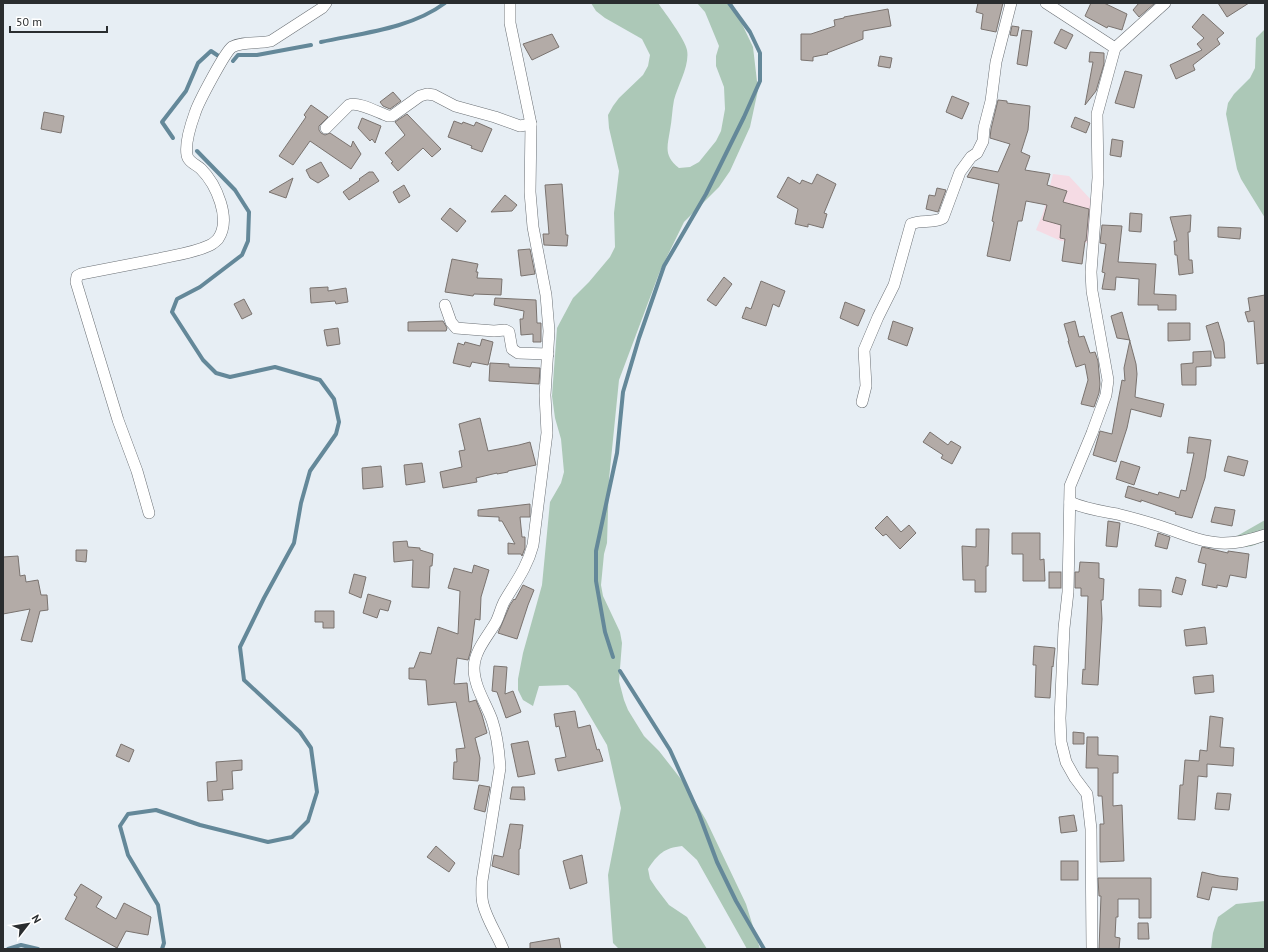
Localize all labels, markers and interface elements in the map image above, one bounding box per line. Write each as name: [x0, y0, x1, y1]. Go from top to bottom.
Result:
scale bar: [10, 8, 107, 34]
text: 50 m: [16, 14, 42, 29]
north arrow: [8, 904, 48, 944]
text: N: [29, 912, 44, 926]

